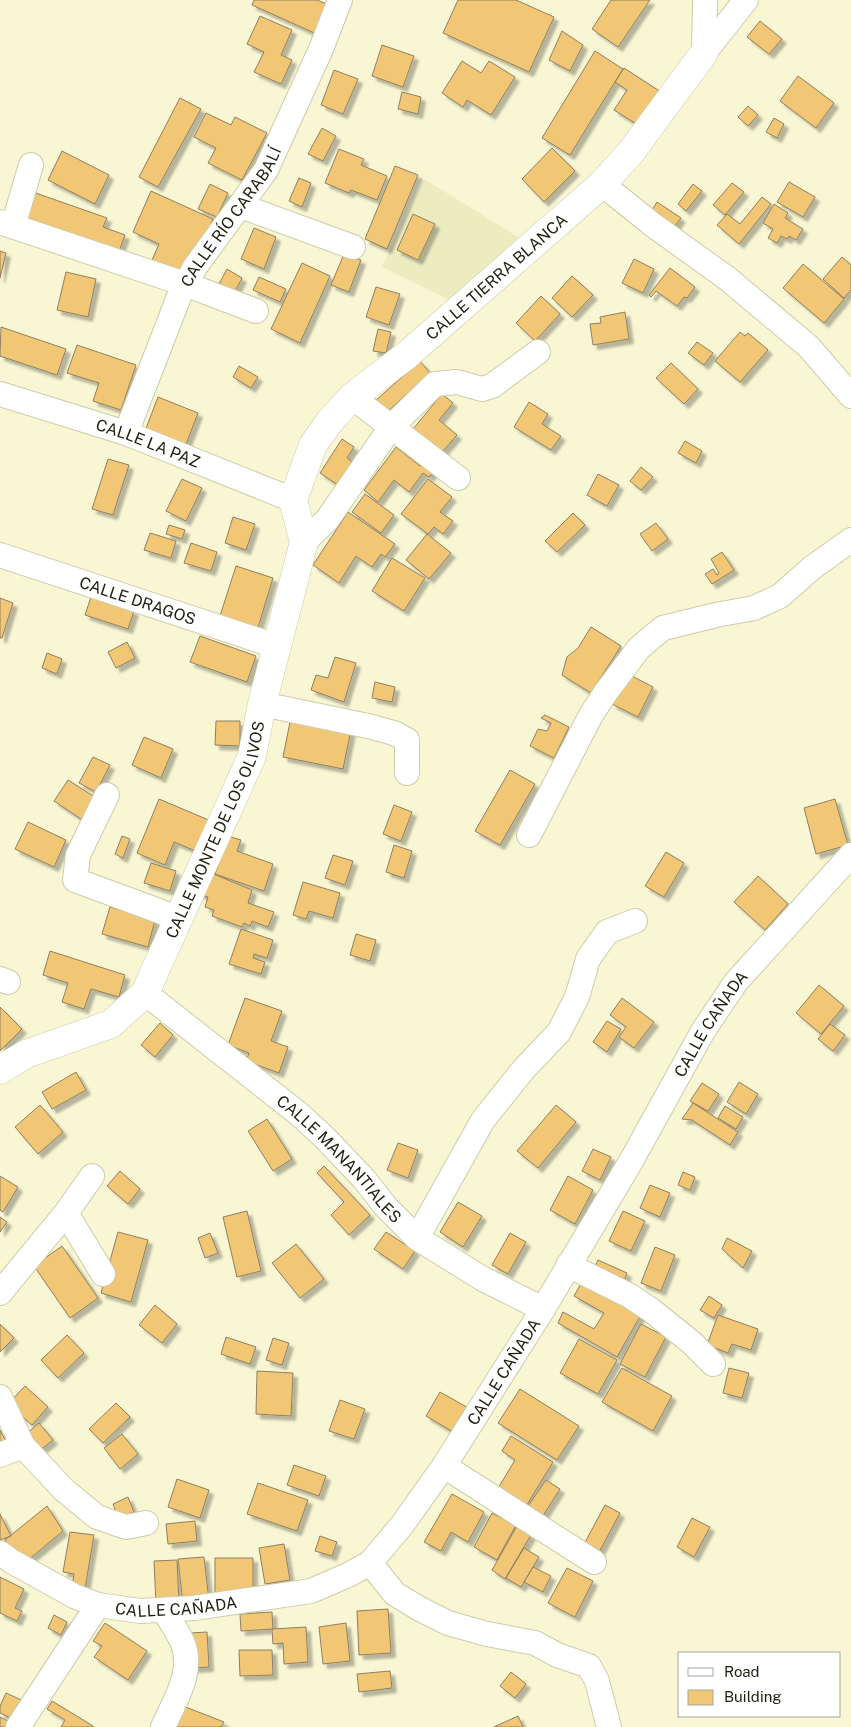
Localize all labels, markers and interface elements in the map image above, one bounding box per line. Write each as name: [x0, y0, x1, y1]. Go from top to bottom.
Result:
street label: CALLE RÍO CARABALÍ: [177, 143, 285, 290]
street label: CALLE TIERRA BLANCA: [422, 210, 571, 344]
street label: CALLE LA PAZ: [94, 415, 203, 471]
street label: CALLE DRAGOS: [77, 572, 198, 628]
street label: CALLE MONTE DE LOS OLIVOS: [161, 719, 268, 941]
street label: CALLE CAÑADA: [670, 967, 751, 1080]
street label: CALLE MANANTIALES: [273, 1091, 405, 1226]
street label: CALLE CAÑADA: [463, 1315, 544, 1428]
street label: CALLE CAÑADA: [114, 1592, 238, 1621]
legend: [678, 1652, 841, 1717]
text: Road: [724, 1663, 760, 1680]
text: Building: [724, 1688, 782, 1705]

